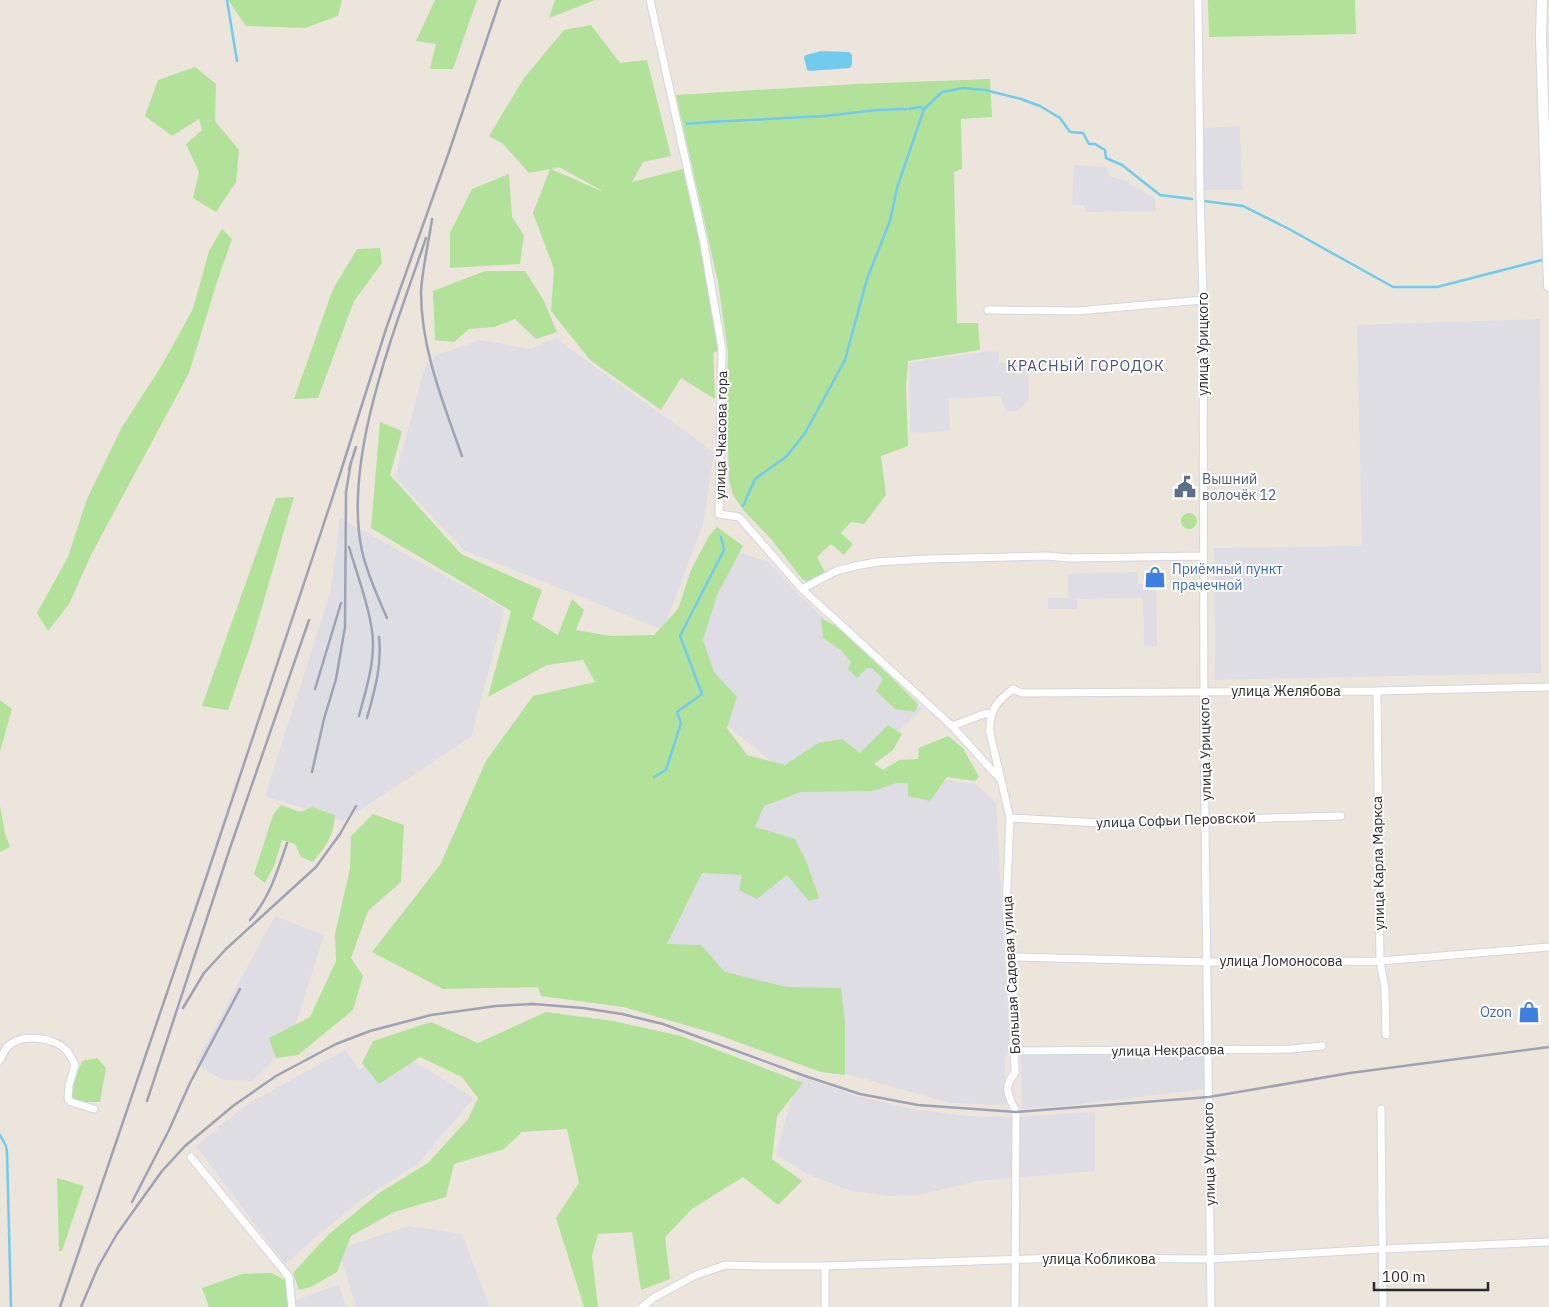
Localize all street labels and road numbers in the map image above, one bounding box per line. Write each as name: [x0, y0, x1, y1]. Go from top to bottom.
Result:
street label: улица Урицкого: [1194, 292, 1212, 396]
street label: улица Чкасова гора: [711, 370, 731, 500]
street label: улица Желябова: [1231, 682, 1341, 700]
street label: улица Урицкого: [1195, 697, 1215, 801]
street label: улица Карла Маркса: [1368, 795, 1388, 930]
street label: улица Софьи Перовской: [1096, 808, 1256, 832]
street label: Большая Садовая улица: [998, 895, 1024, 1055]
street label: улица Ломоносова: [1219, 952, 1343, 970]
street label: улица Некрасова: [1111, 1040, 1225, 1060]
street label: улица Урицкого: [1199, 1102, 1219, 1206]
street label: улица Кобликова: [1042, 1250, 1156, 1268]

